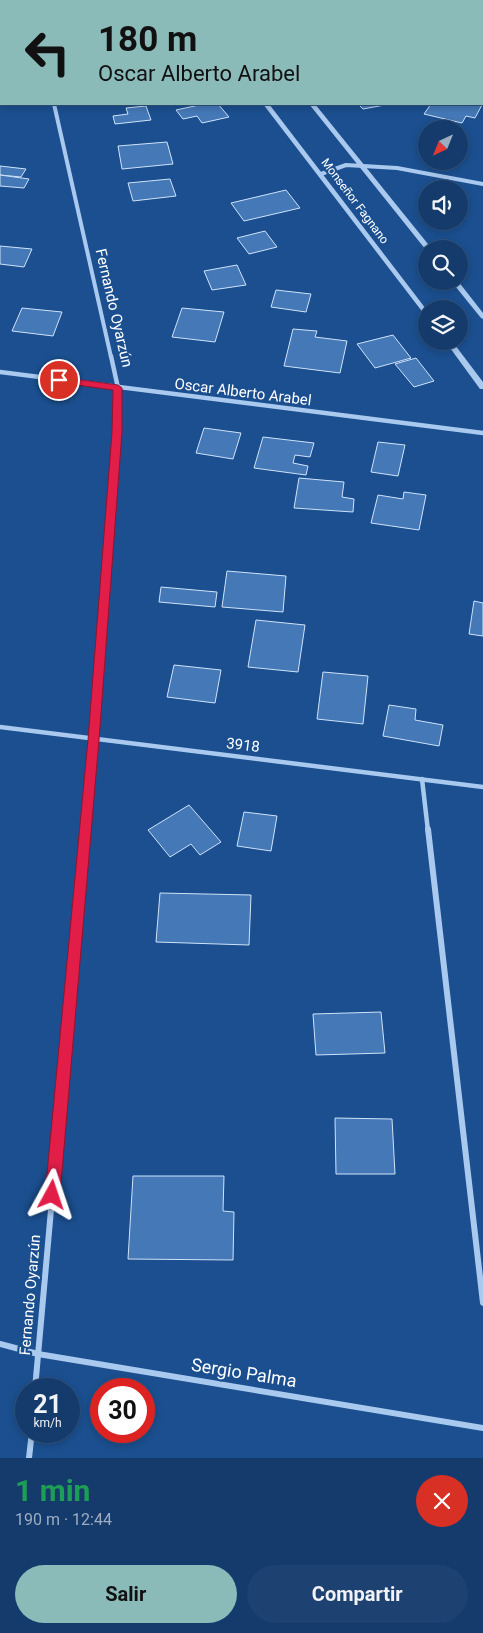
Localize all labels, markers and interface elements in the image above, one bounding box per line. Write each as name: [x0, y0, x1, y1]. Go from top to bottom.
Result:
text: 180 m: [98, 19, 197, 60]
icon: left: [15, 20, 80, 85]
text: Oscar Alberto Arabel: [98, 61, 300, 86]
north arrow: [418, 120, 468, 170]
map controls: [418, 120, 468, 350]
street label: Monseñor Fagnano: [318, 156, 392, 247]
button: sound: [418, 180, 468, 230]
button: search: [418, 240, 468, 290]
street label: Fernando Oyarzún: [92, 247, 136, 369]
button: layers: [418, 300, 468, 350]
pin: [38, 359, 80, 401]
icon: arrive: [45, 366, 73, 394]
street label: Oscar Alberto Arabel: [173, 375, 313, 409]
street label: 3918: [225, 734, 261, 756]
position arrow: [25, 1168, 77, 1220]
street label: Fernando Oyarzún: [16, 1234, 44, 1356]
street label: Sergio Palma: [190, 1354, 298, 1391]
speed limit sign: 30: [90, 1378, 155, 1443]
text: 21: [33, 1390, 62, 1419]
text: km/h: [33, 1416, 62, 1430]
text: 1 min: [15, 1473, 90, 1508]
button: close: [416, 1475, 468, 1527]
text: 190 m · 12:44: [15, 1510, 112, 1529]
button: Salir: [15, 1565, 237, 1623]
button: Compartir: [247, 1565, 468, 1623]

